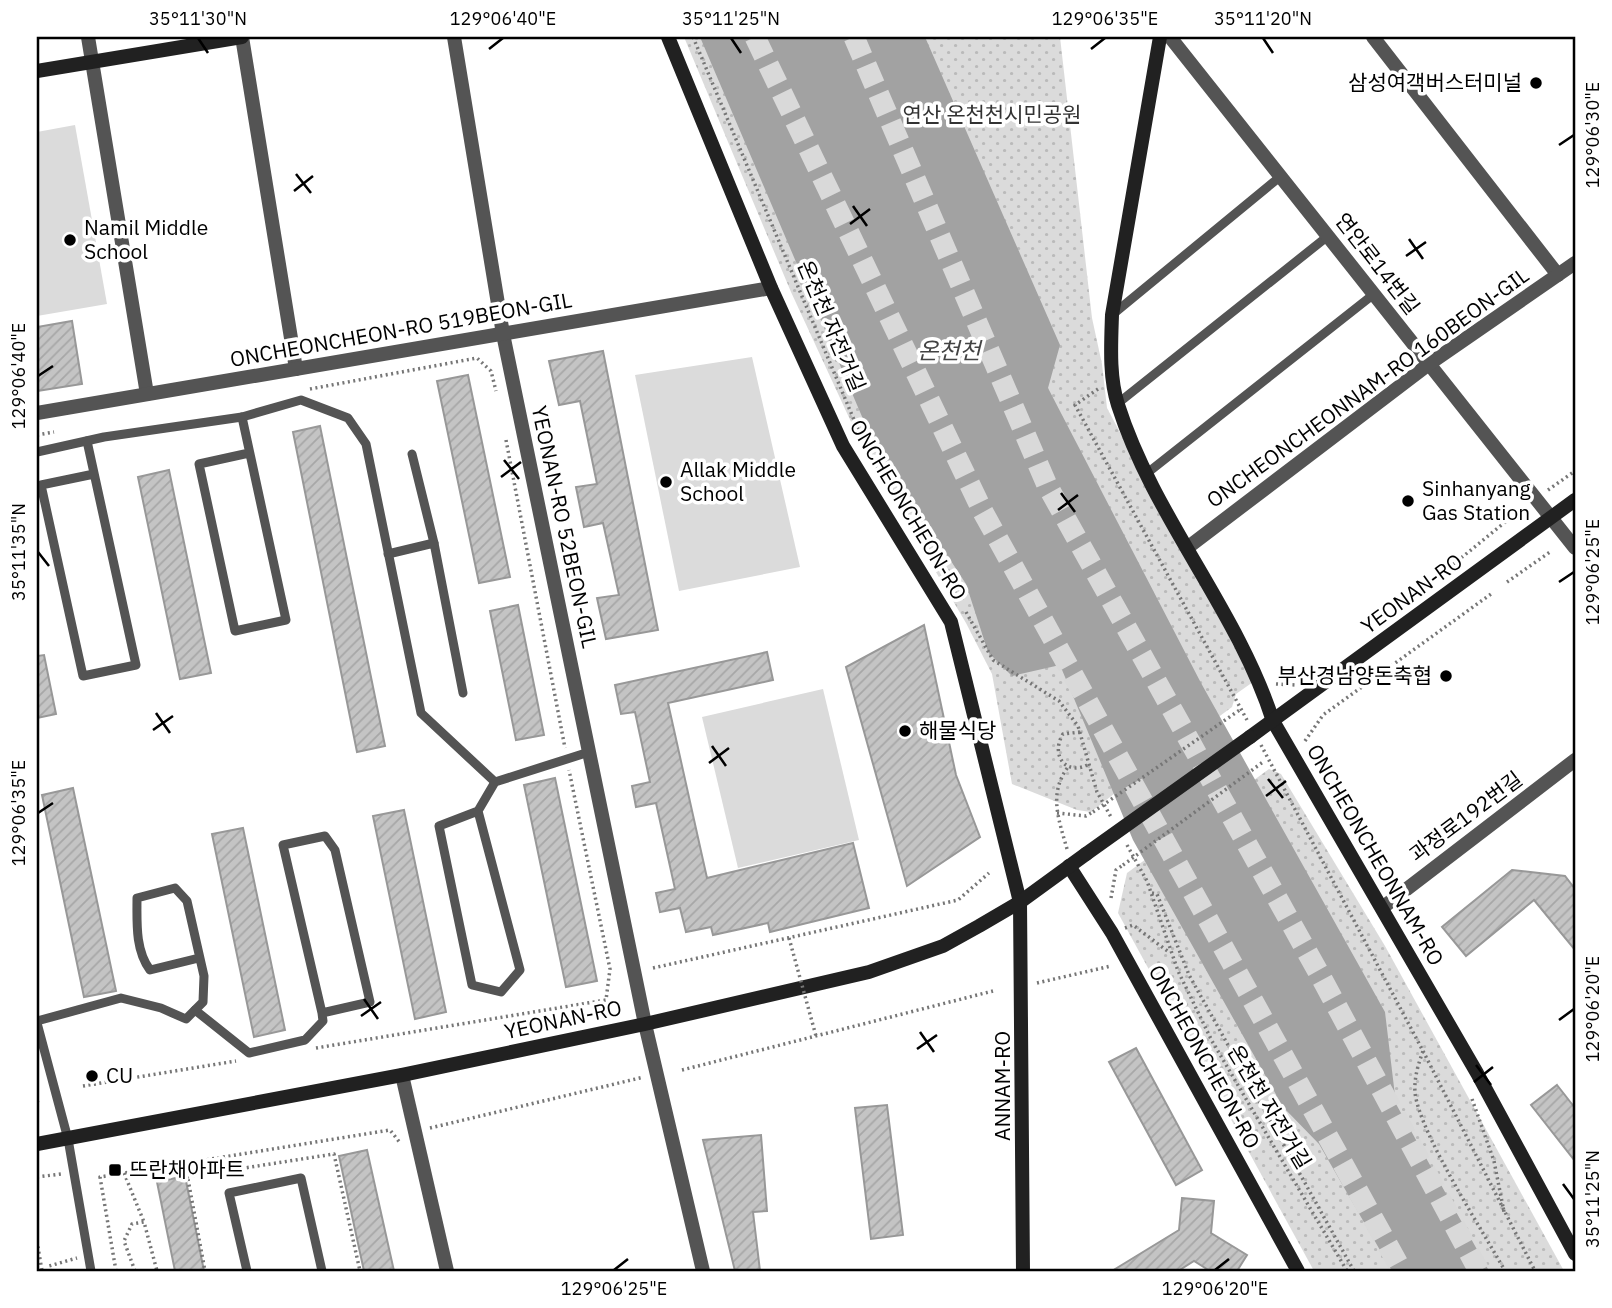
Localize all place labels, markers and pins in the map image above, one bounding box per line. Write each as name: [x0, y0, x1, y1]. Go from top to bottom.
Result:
place label: 삼성여객버스터미널: [1348, 68, 1522, 96]
marker: 삼성여객버스터미널: [1528, 75, 1544, 91]
place label: Namil Middle School: [84, 213, 208, 265]
marker: Namil Middle School: [62, 232, 78, 248]
place label: Allak Middle School: [680, 455, 796, 507]
marker: Allak Middle School: [658, 474, 674, 490]
place label: Sinhanyang Gas Station: [1422, 474, 1531, 526]
marker: Sinhanyang Gas Station: [1400, 493, 1416, 509]
place label: 부산경남양돈축협: [1277, 661, 1432, 689]
marker: 부산경남양돈축협: [1438, 668, 1454, 684]
place label: 해물식당: [919, 716, 996, 744]
marker: 해물식당: [897, 723, 913, 739]
place label: CU: [106, 1061, 133, 1089]
marker: CU: [84, 1068, 100, 1084]
place label: 뜨란채아파트: [129, 1155, 245, 1183]
marker: 뜨란채아파트: [107, 1162, 123, 1178]

